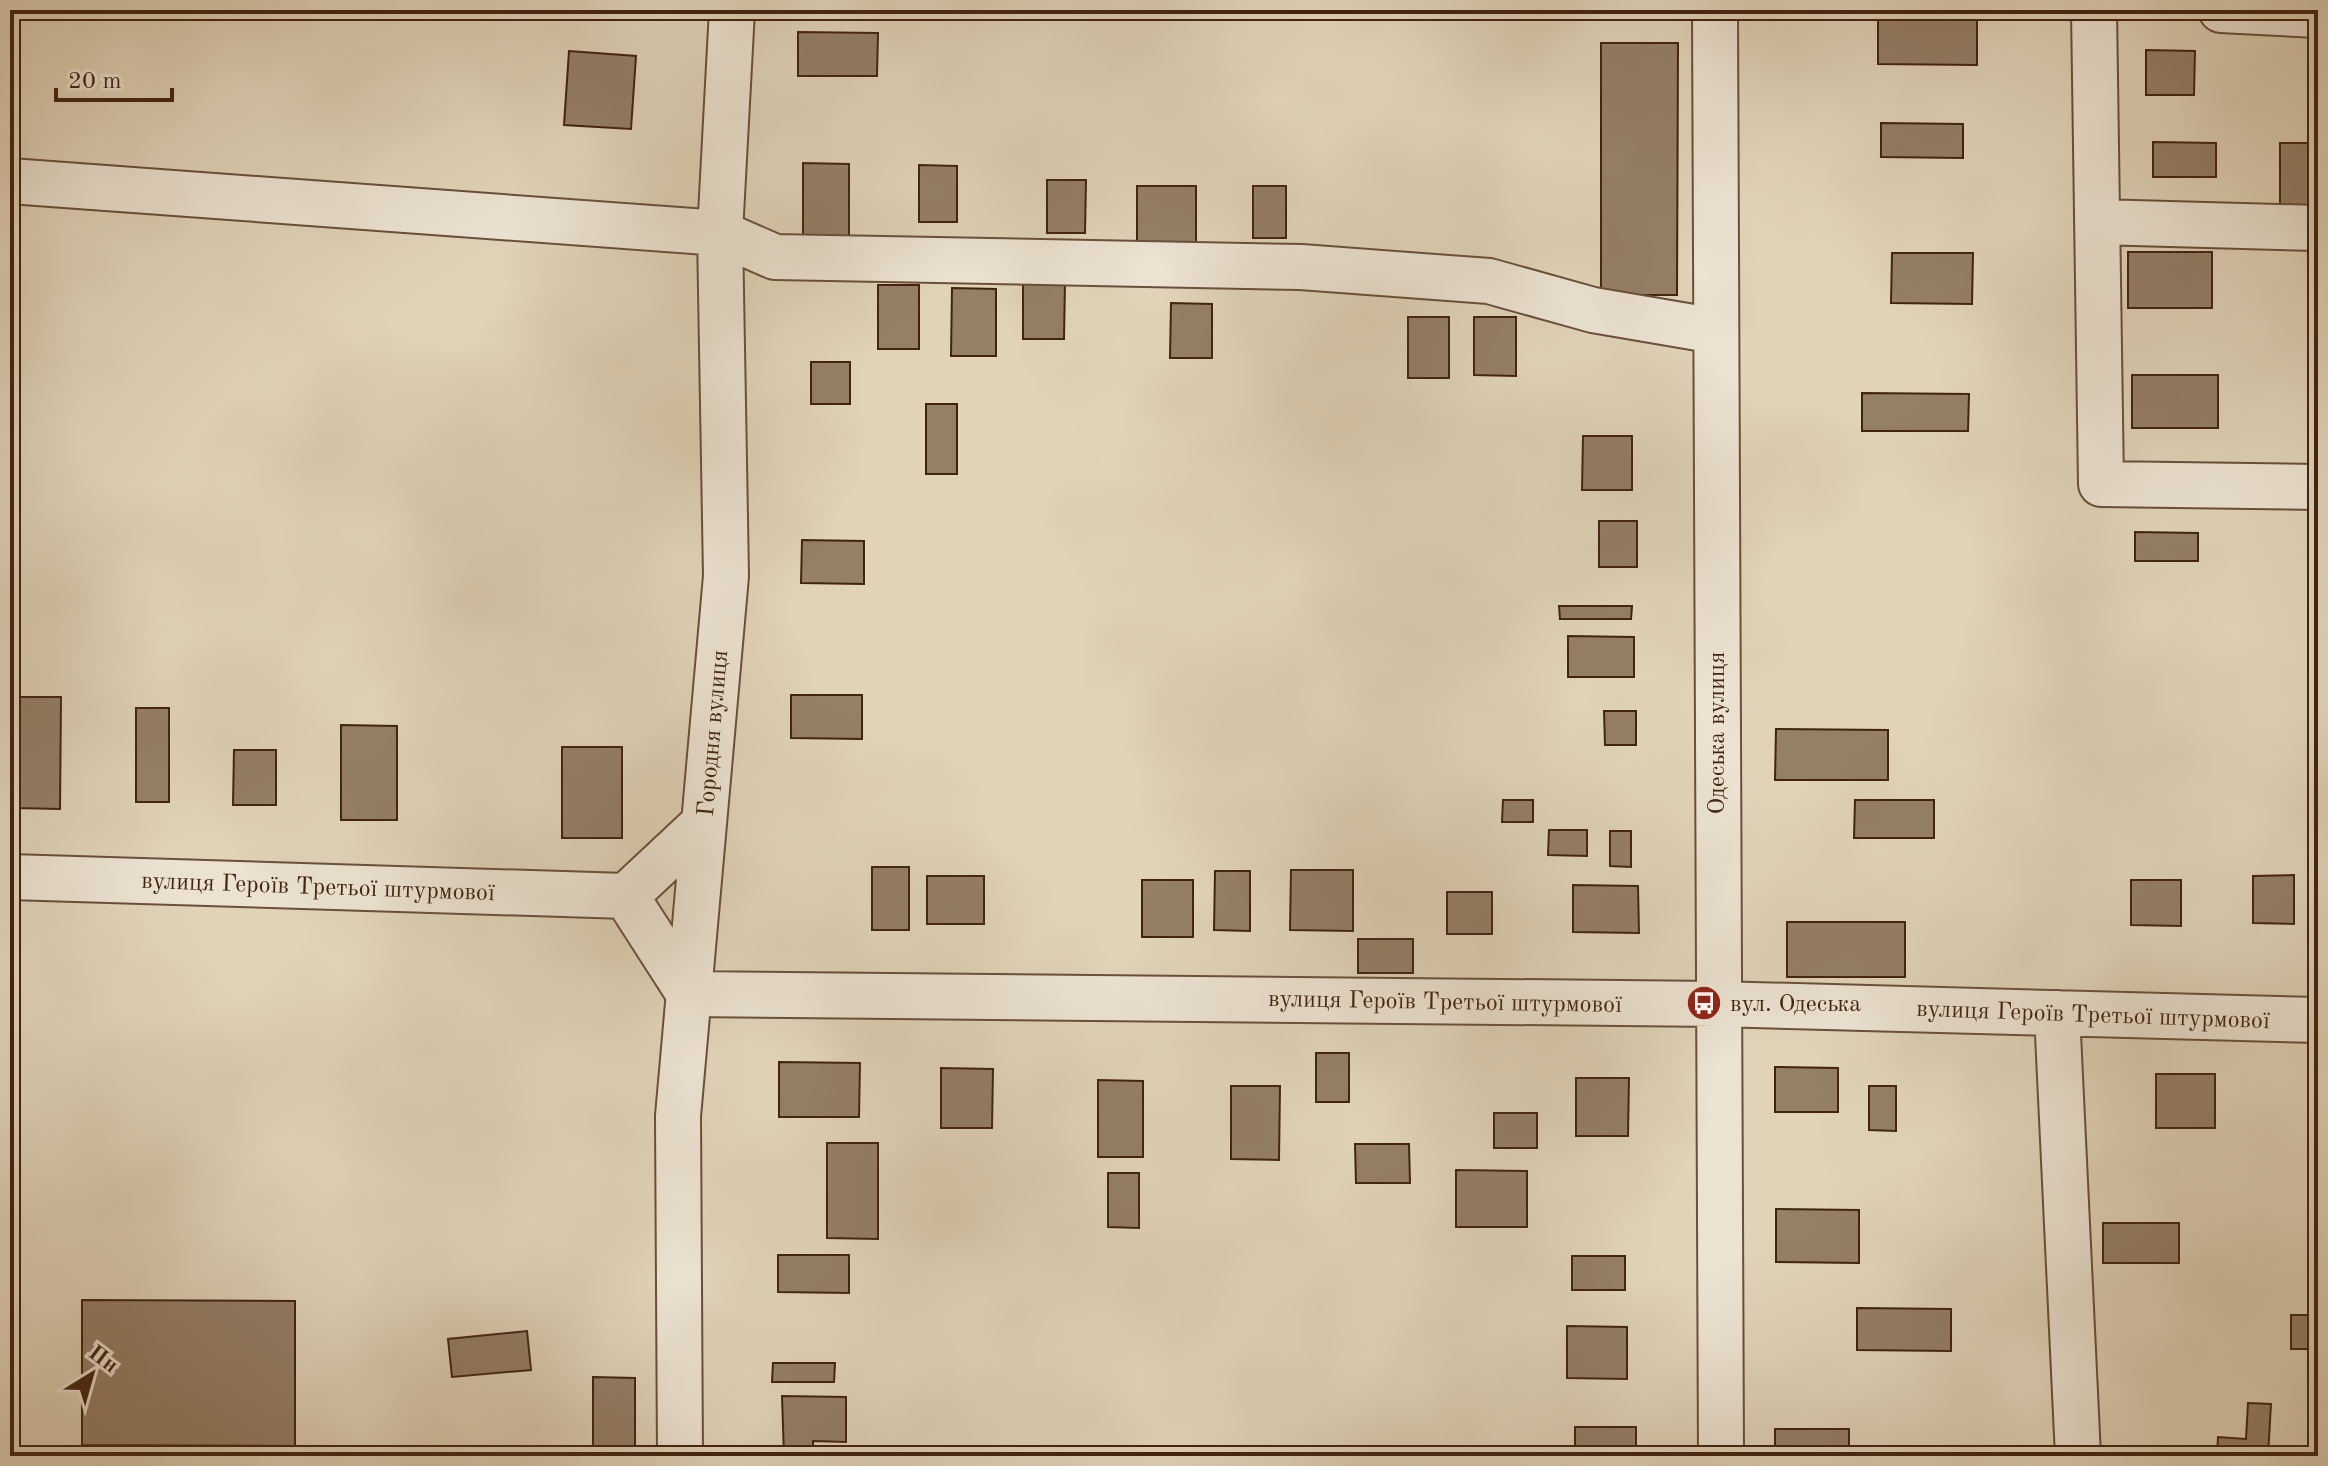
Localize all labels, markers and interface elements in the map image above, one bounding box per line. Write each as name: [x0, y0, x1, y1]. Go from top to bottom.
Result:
scale bar: [56, 52, 172, 102]
text: 20 m: [68, 70, 122, 94]
street label: Городня вулиця: [695, 649, 733, 817]
street label: Одеська вулиця: [1706, 652, 1730, 814]
street label: вулиця Героїв Третьої штурмової: [141, 870, 495, 906]
bus stop icon: вул. Одеська: [1685, 984, 1723, 1022]
street label: вулиця Героїв Третьої штурмової: [1268, 988, 1622, 1018]
place label: вул. Одеська: [1730, 993, 1861, 1017]
street label: вулиця Героїв Третьої штурмової: [1916, 998, 2270, 1034]
north arrow: [52, 1334, 132, 1414]
text: Пн: [84, 1342, 122, 1378]

